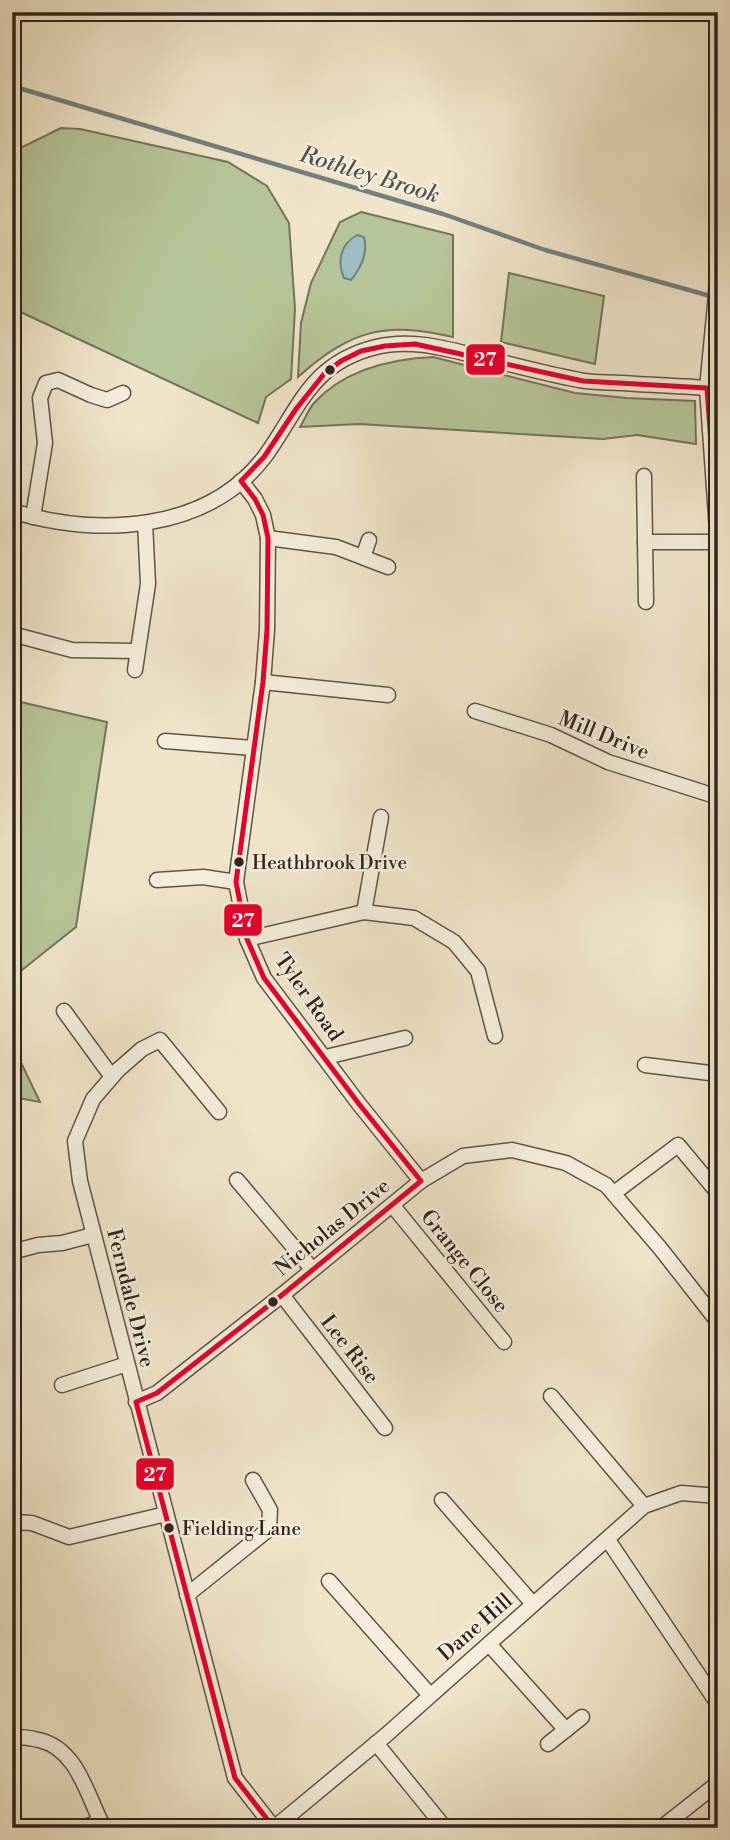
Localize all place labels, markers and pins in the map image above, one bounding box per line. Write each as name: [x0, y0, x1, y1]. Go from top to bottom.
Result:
unlabelled marker: [323, 363, 337, 377]
place label: Heathbrook Drive: [252, 851, 407, 875]
marker: Heathbrook Drive: [232, 855, 246, 869]
unlabelled marker: [266, 1295, 280, 1309]
place label: Fielding Lane: [182, 1517, 301, 1541]
marker: Fielding Lane: [162, 1521, 176, 1535]

